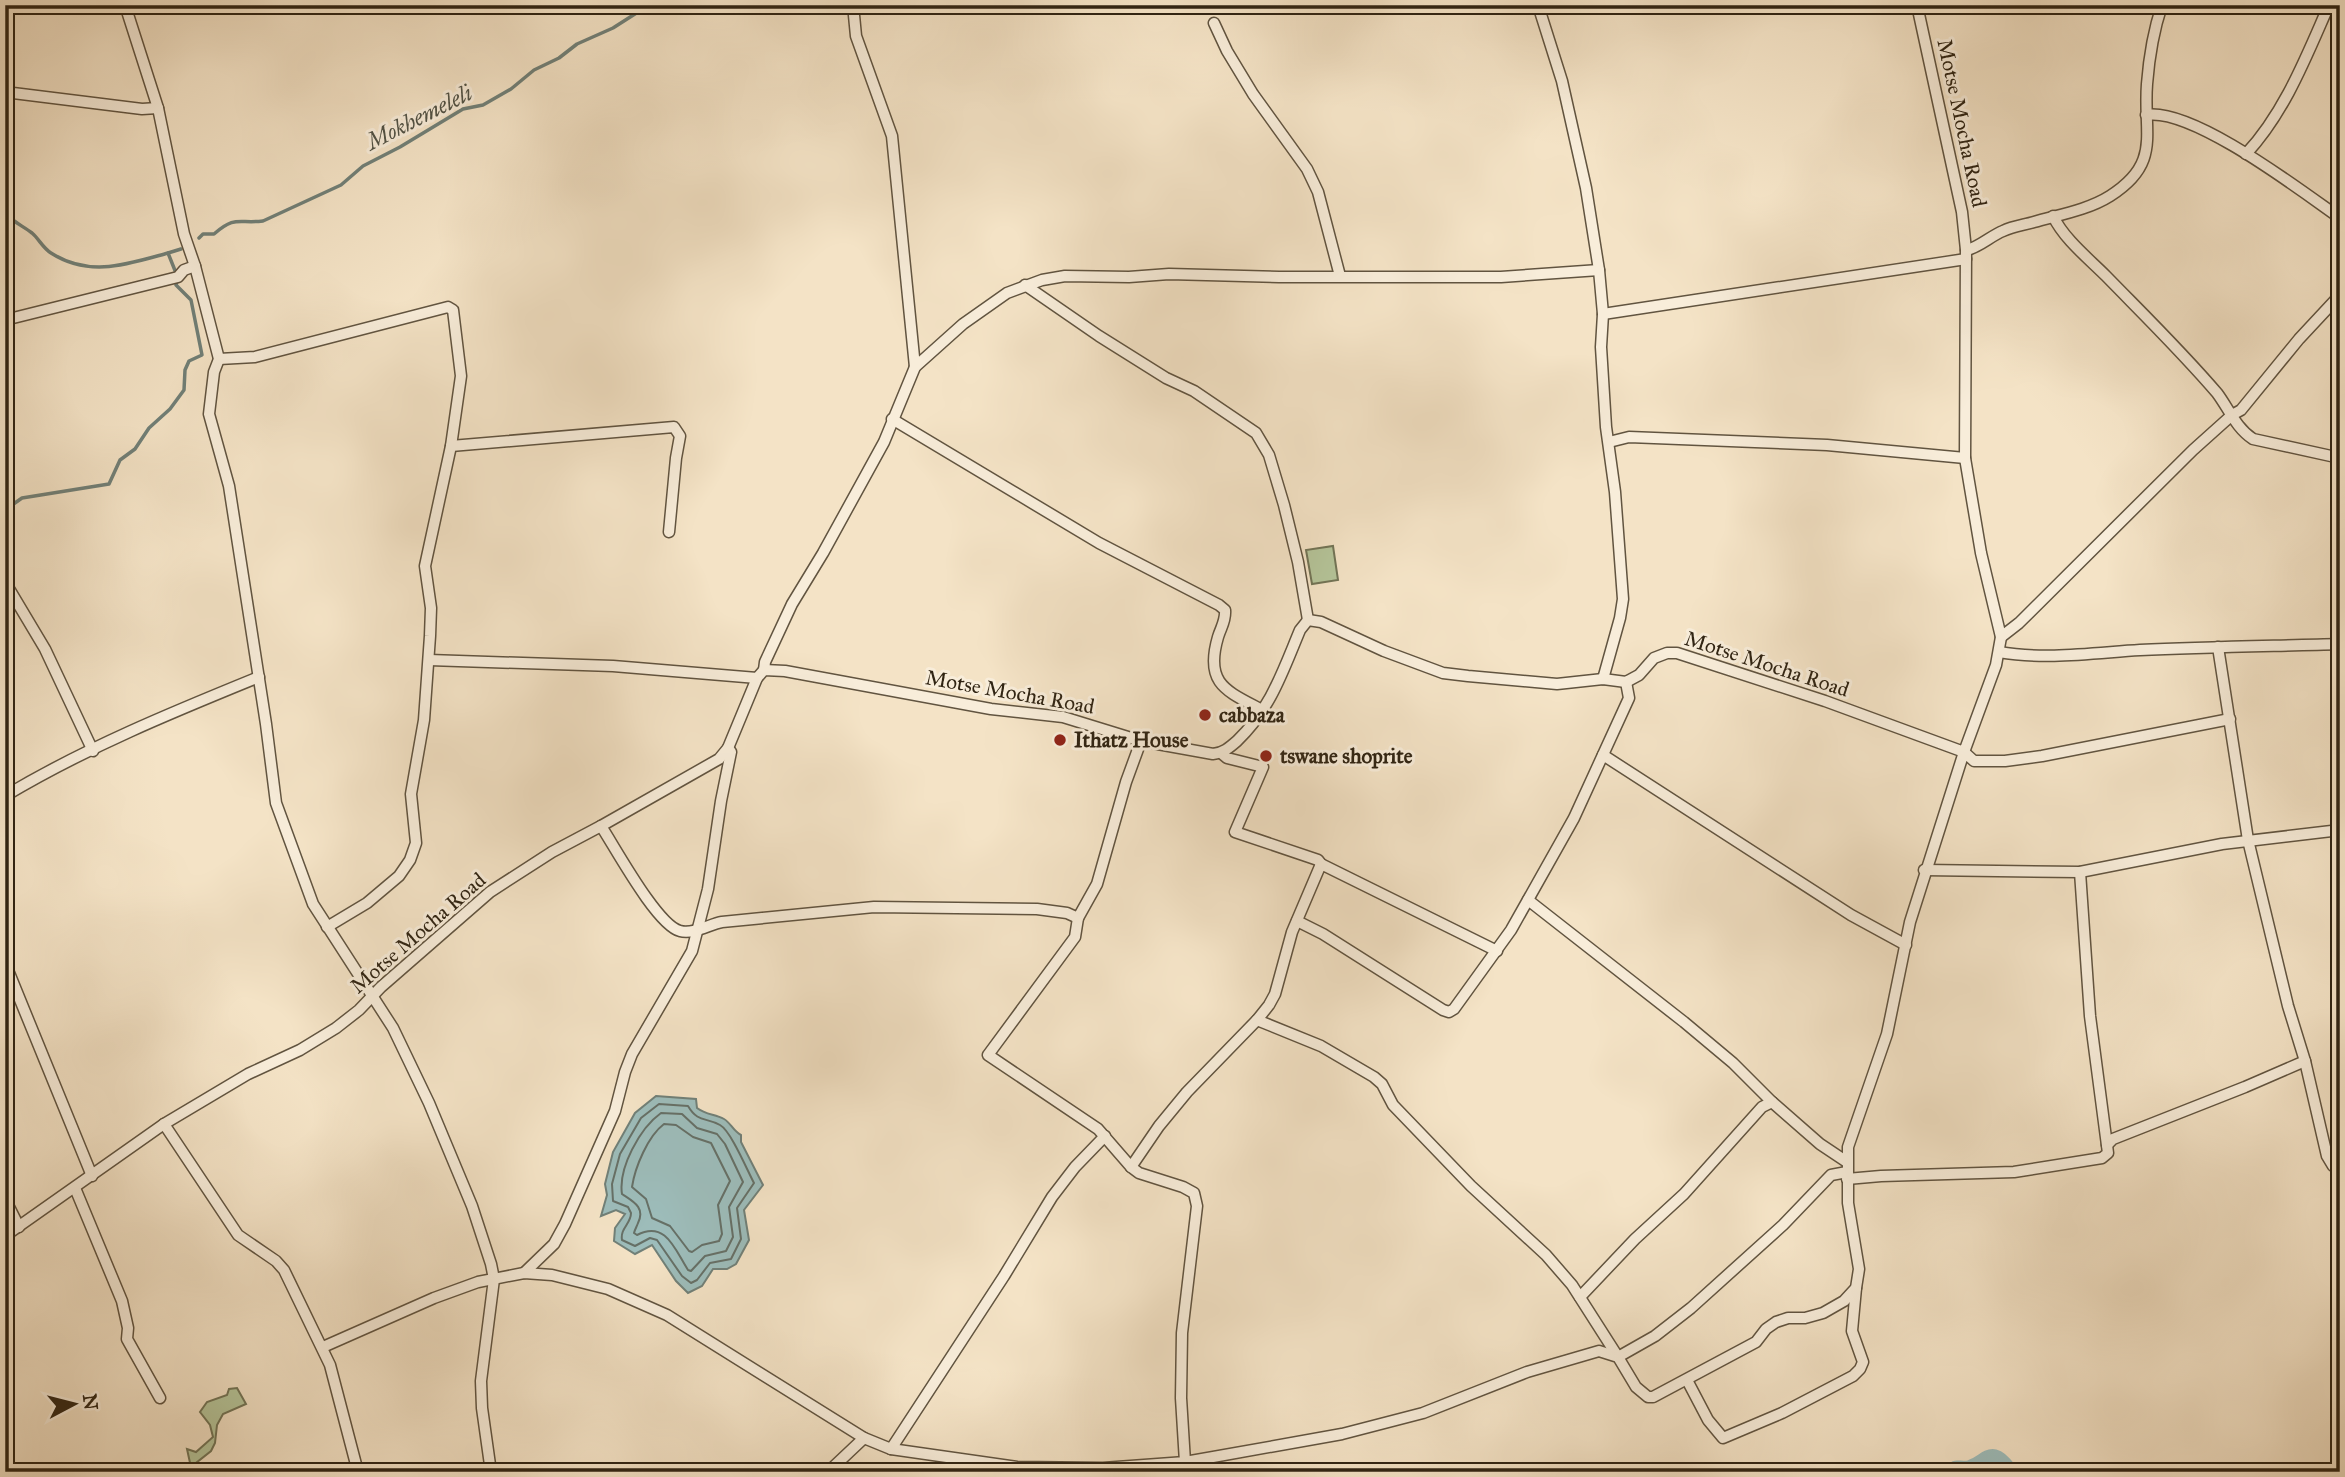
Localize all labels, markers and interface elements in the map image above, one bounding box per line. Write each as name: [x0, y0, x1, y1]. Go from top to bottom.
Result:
street label: Motse Mocha Road: [1931, 37, 1993, 210]
water label: Mokhemeleli: [360, 78, 477, 157]
street label: Motse Mocha Road: [1682, 625, 1853, 703]
street label: Motse Mocha Road: [923, 664, 1097, 720]
place label: cabbaza: [1219, 702, 1286, 728]
marker: cabbaza: [1197, 707, 1213, 723]
place label: Ithatz House: [1074, 727, 1189, 753]
marker: Ithatz House: [1052, 732, 1068, 748]
place label: tswane shoprite: [1279, 743, 1413, 769]
marker: tswane shoprite: [1258, 748, 1274, 764]
street label: Motse Mocha Road: [345, 867, 492, 999]
north arrow: [38, 1368, 108, 1438]
text: N: [78, 1393, 103, 1411]

